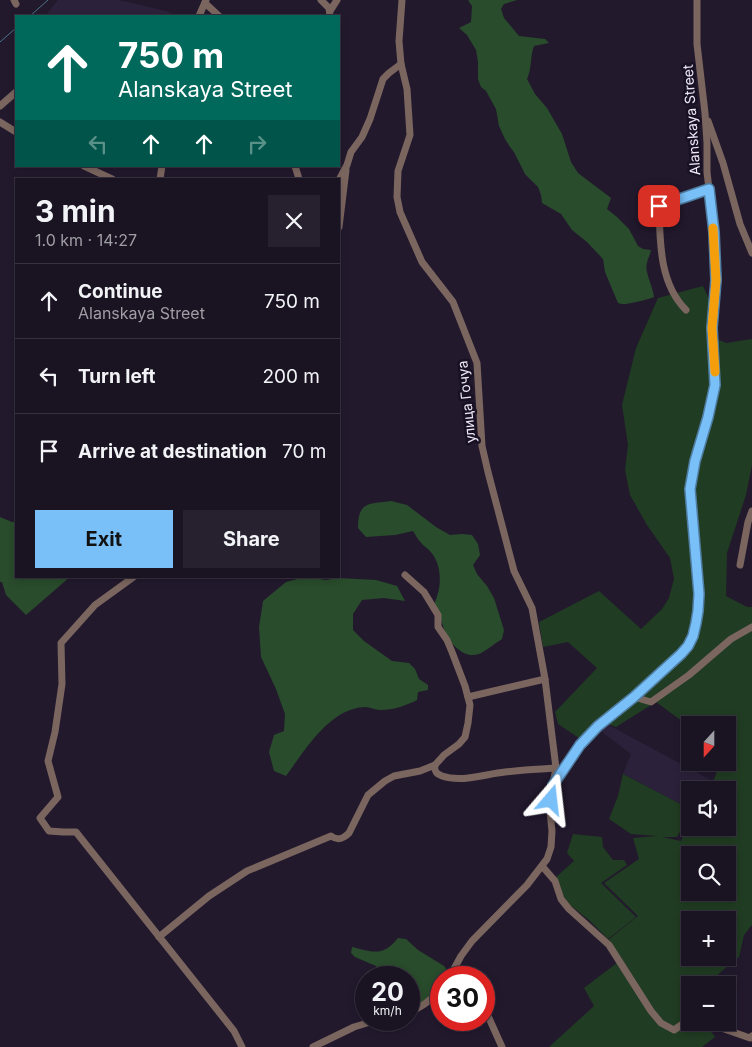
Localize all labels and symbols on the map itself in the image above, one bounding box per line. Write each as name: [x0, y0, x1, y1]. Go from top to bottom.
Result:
street label: Alanskaya Street: [679, 64, 703, 176]
pin: [638, 185, 680, 227]
street label: улица Гочуа: [453, 360, 479, 444]
north arrow: [681, 716, 736, 771]
position arrow: [524, 773, 576, 825]
speed limit sign: 30: [430, 966, 495, 1031]

